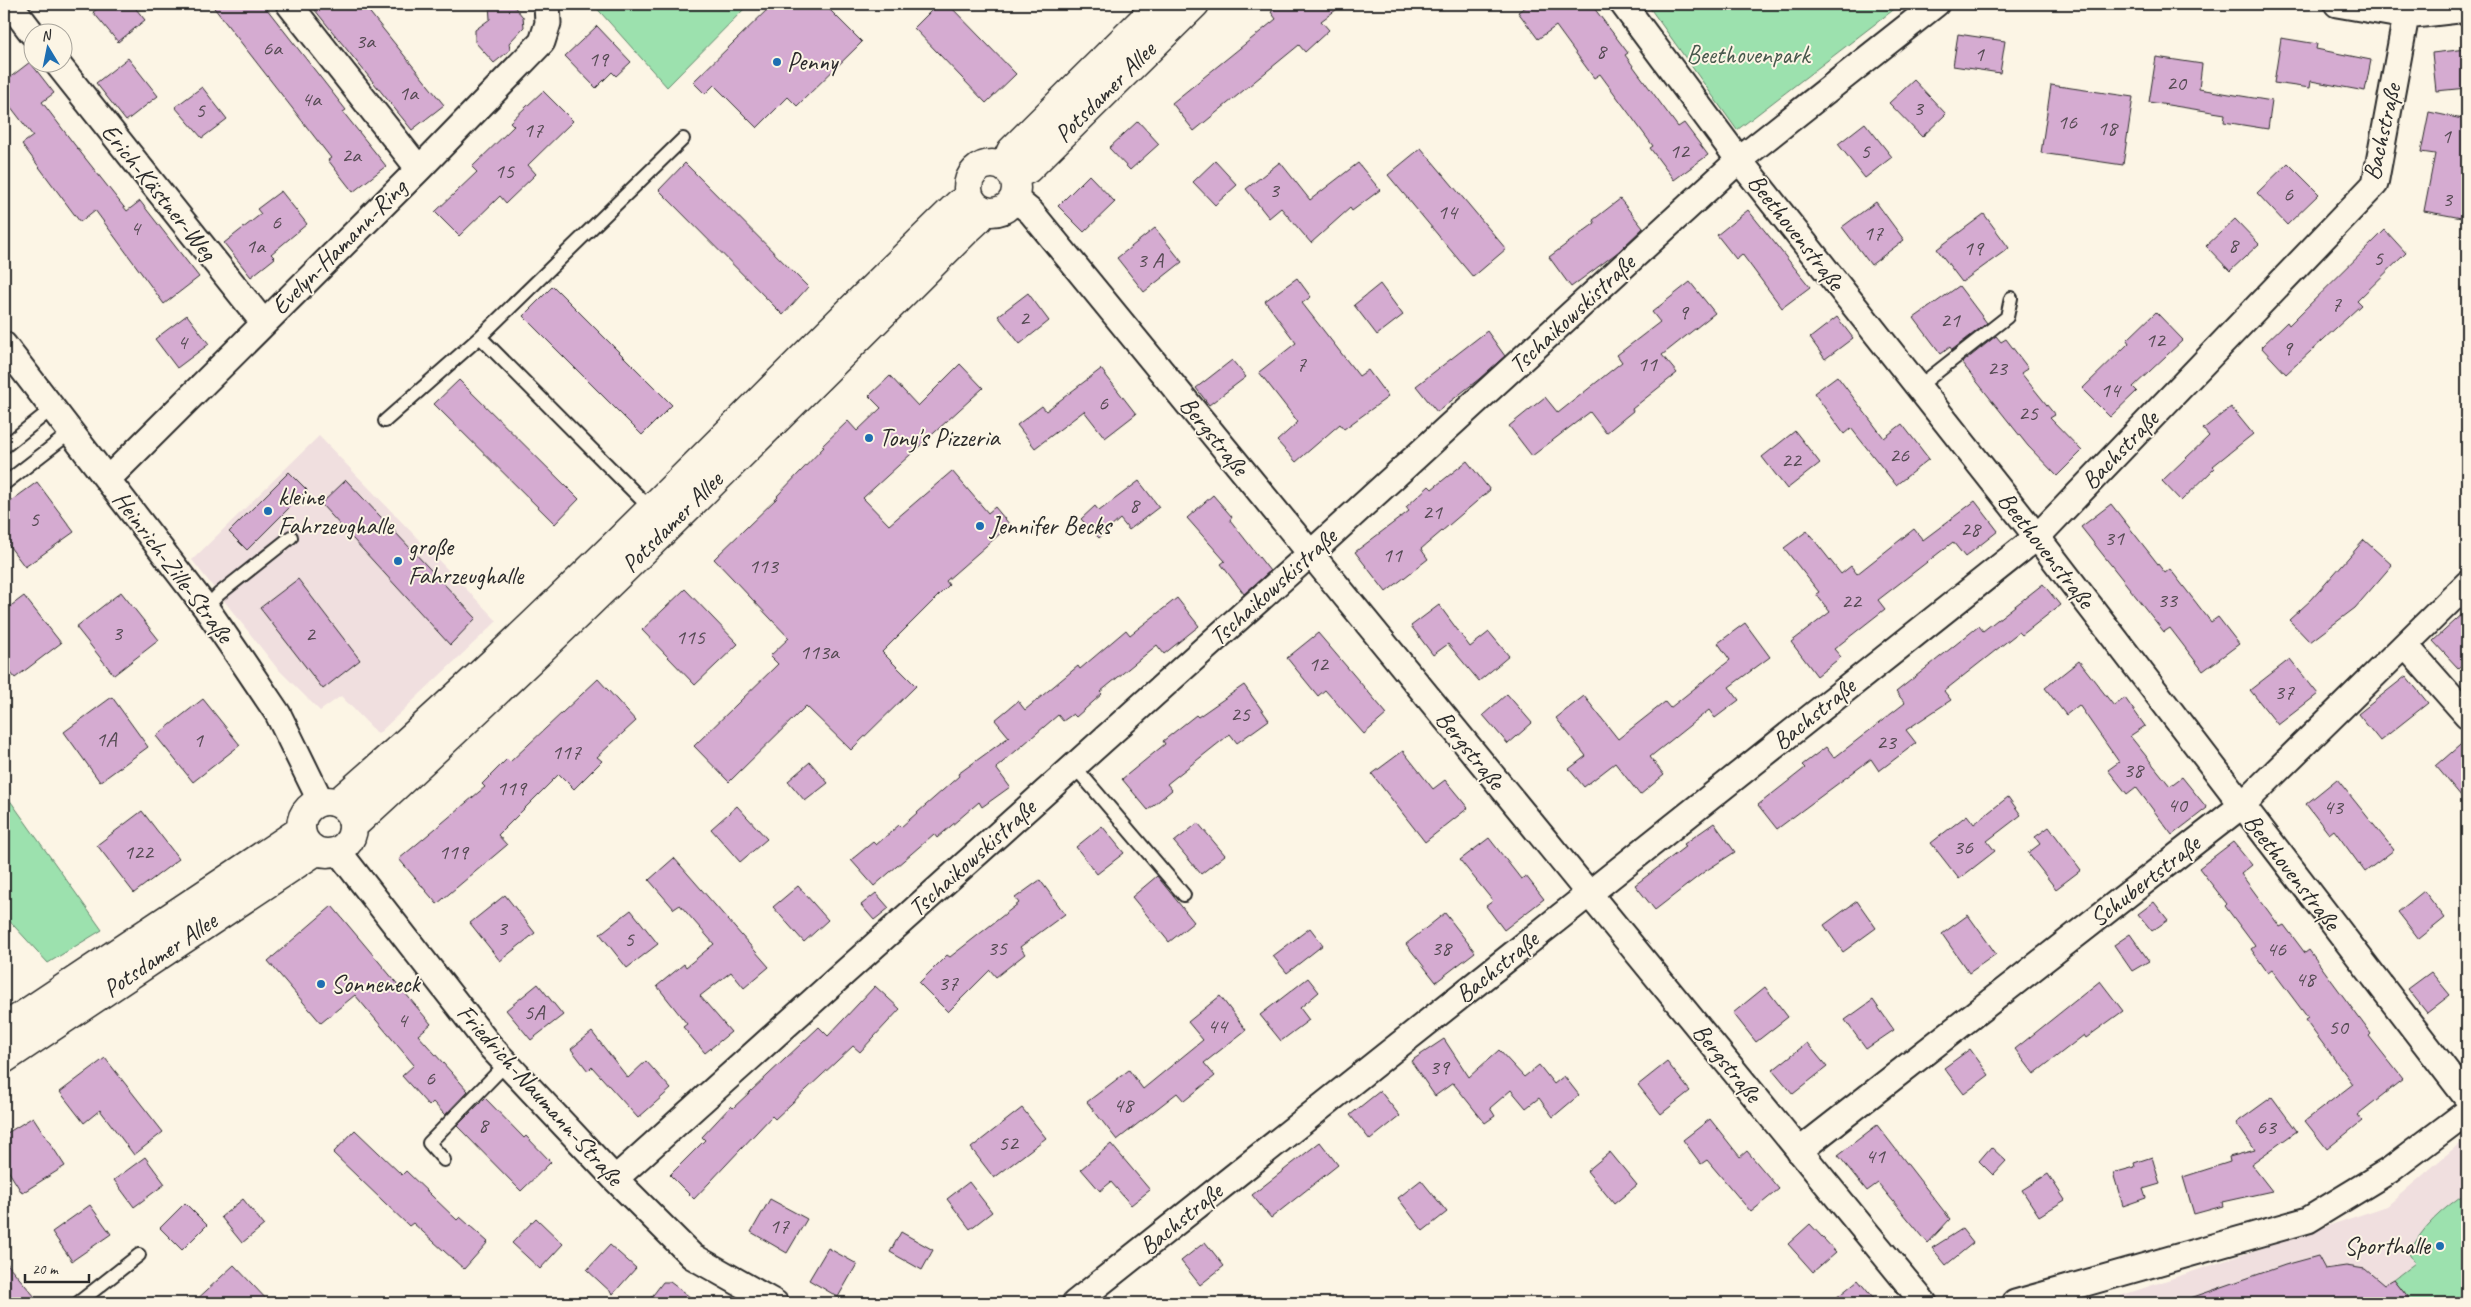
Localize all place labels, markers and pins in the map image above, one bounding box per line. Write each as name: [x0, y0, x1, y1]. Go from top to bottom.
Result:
place label: Penny: [787, 46, 840, 78]
marker: Penny: [771, 56, 783, 68]
place label: Tony's Pizzeria: [879, 422, 1001, 454]
marker: Tony's Pizzeria: [863, 432, 875, 444]
place label: kleine Fahrzeughalle: [278, 481, 395, 542]
marker: kleine Fahrzeughalle: [262, 505, 274, 517]
place label: Jennifer Becks: [989, 510, 1113, 542]
marker: Jennifer Becks: [974, 520, 986, 532]
place label: große Fahrzeughalle: [408, 531, 525, 592]
marker: große Fahrzeughalle: [392, 555, 404, 567]
place label: Sonneneck: [331, 968, 422, 1000]
marker: Sonneneck: [315, 978, 327, 990]
place label: Sporthalle: [2344, 1230, 2432, 1262]
marker: Sporthalle: [2434, 1240, 2446, 1252]

